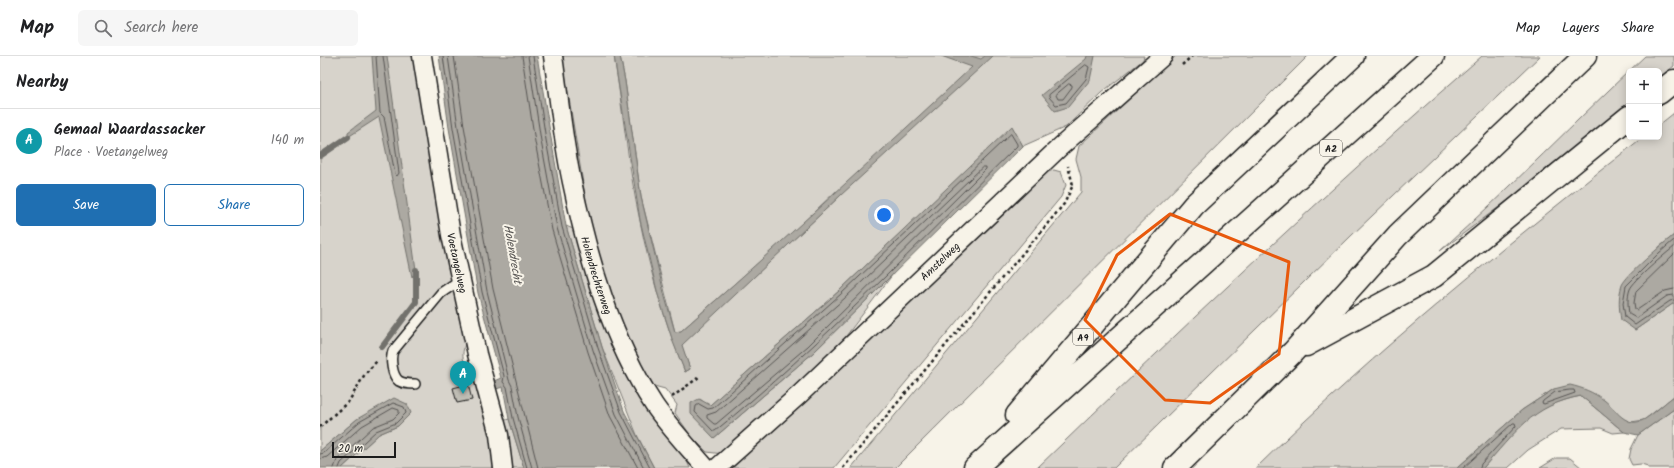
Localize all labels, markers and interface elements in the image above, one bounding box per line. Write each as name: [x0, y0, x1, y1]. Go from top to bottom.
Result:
search box: [78, 10, 358, 46]
text: Map: [20, 13, 54, 43]
text: Search here: [124, 16, 198, 40]
icon: search: [92, 17, 114, 39]
text: Map: [1516, 17, 1540, 39]
text: Layers: [1562, 17, 1600, 39]
text: Share: [1622, 17, 1654, 39]
map controls: [1626, 68, 1662, 140]
button: +: [1626, 68, 1662, 104]
text: Nearby: [16, 69, 68, 96]
button: −: [1626, 104, 1662, 140]
text: Gemaal Waardassacker: [54, 118, 205, 142]
text: A: [25, 130, 33, 151]
text: 140 m: [271, 130, 304, 151]
road number: A2: [1320, 140, 1342, 156]
text: Place · Voetangelweg: [54, 142, 168, 163]
button: Save: [16, 184, 156, 226]
button: Share: [164, 184, 304, 226]
your location: [874, 205, 894, 225]
water label: Holendrecht: [498, 223, 527, 288]
street label: Voetangelweg: [441, 231, 472, 295]
street label: Holendrechterweg: [575, 234, 616, 317]
street label: Amstelweg: [916, 238, 965, 286]
road number: A9: [1073, 329, 1093, 345]
pin: A: [450, 361, 476, 394]
scale bar: [332, 440, 396, 459]
text: 20 m: [338, 440, 363, 458]

